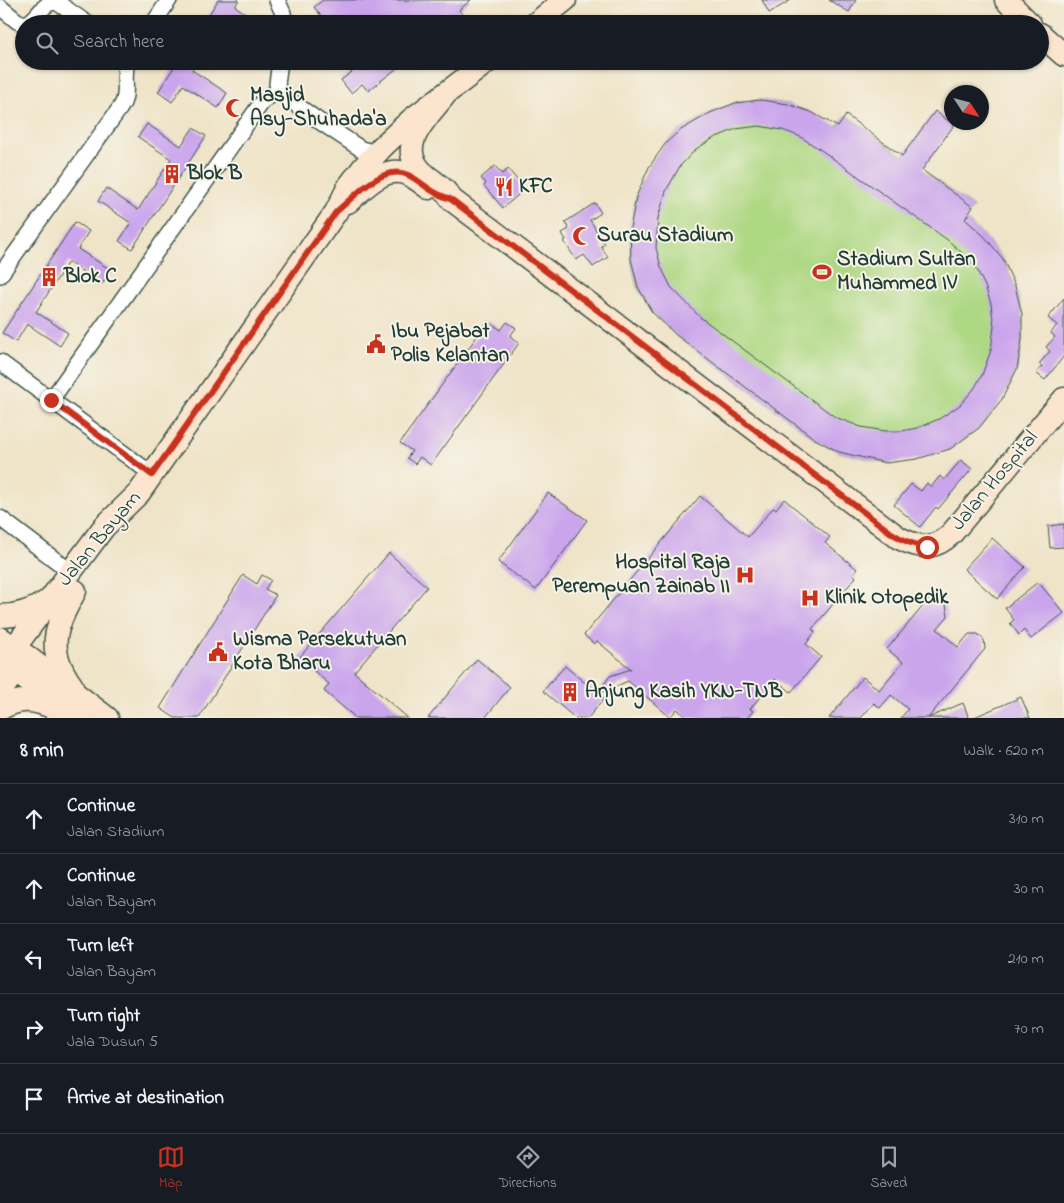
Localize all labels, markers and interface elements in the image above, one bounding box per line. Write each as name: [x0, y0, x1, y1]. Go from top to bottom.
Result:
search box: [15, 15, 1049, 70]
icon: search: [33, 29, 61, 57]
text: Search here: [73, 29, 164, 56]
place label: Masjid Asy-Shuhada'a: [250, 81, 387, 137]
north arrow: [944, 85, 989, 130]
mosque icon: Masjid Asy-Shuhada'a: [224, 97, 246, 119]
place label: Blok B: [186, 159, 242, 189]
building icon: Blok B: [161, 163, 183, 185]
place label: KFC: [519, 172, 553, 202]
restaurant icon: KFC: [493, 176, 515, 198]
place label: Surau Stadium: [597, 221, 733, 251]
mosque icon: Surau Stadium: [571, 225, 593, 247]
place label: Stadium Sultan Muhammed IV: [837, 245, 976, 299]
sports icon: Stadium Sultan Muhammed IV: [811, 261, 833, 283]
place label: Blok C: [63, 262, 117, 292]
building icon: Blok C: [38, 266, 60, 288]
place label: Ibu Pejabat Polis Kelantan: [391, 317, 509, 371]
public building icon: Ibu Pejabat Polis Kelantan: [365, 333, 387, 355]
route end: [40, 389, 63, 412]
street label: Jalan Hospital: [944, 424, 1046, 538]
street label: Jalan Bayam: [51, 485, 151, 595]
route start: [916, 536, 939, 559]
place label: Hospital Raja Perempuan Zainab II: [552, 548, 730, 602]
hospital icon: Hospital Raja Perempuan Zainab II: [734, 564, 756, 586]
place label: Klinik Otopedik: [825, 583, 949, 613]
hospital icon: Klinik Otopedik: [799, 587, 821, 609]
place label: Wisma Persekutuan Kota Bharu: [233, 625, 406, 679]
public building icon: Wisma Persekutuan Kota Bharu: [207, 641, 229, 663]
place label: Anjung Kasih YKN-TNB: [585, 677, 783, 709]
building icon: Anjung Kasih YKN-TNB: [559, 681, 581, 703]
text: 8 min: [20, 736, 64, 766]
text: Walk · 620 m: [964, 739, 1044, 763]
text: Continue: [67, 793, 135, 820]
icon: ahead: [20, 805, 48, 833]
text: 310 m: [1009, 807, 1044, 831]
text: Jalan Stadium: [67, 820, 164, 844]
text: Continue: [67, 863, 135, 890]
icon: ahead: [20, 875, 48, 903]
text: 30 m: [1014, 877, 1044, 901]
text: Jalan Bayam: [67, 890, 156, 914]
text: Turn left: [67, 933, 134, 960]
icon: left: [20, 945, 48, 973]
text: 210 m: [1008, 947, 1044, 971]
text: Jalan Bayam: [67, 960, 156, 984]
text: Turn right: [67, 1003, 140, 1030]
icon: right: [20, 1015, 48, 1043]
text: 70 m: [1014, 1017, 1044, 1041]
text: Jala Dusun 5: [67, 1030, 158, 1054]
icon: arrive: [20, 1085, 48, 1113]
text: Arrive at destination: [67, 1085, 224, 1112]
tab: Map: [157, 1143, 185, 1194]
tab: Directions: [499, 1143, 557, 1194]
tab: Saved: [871, 1143, 907, 1194]

